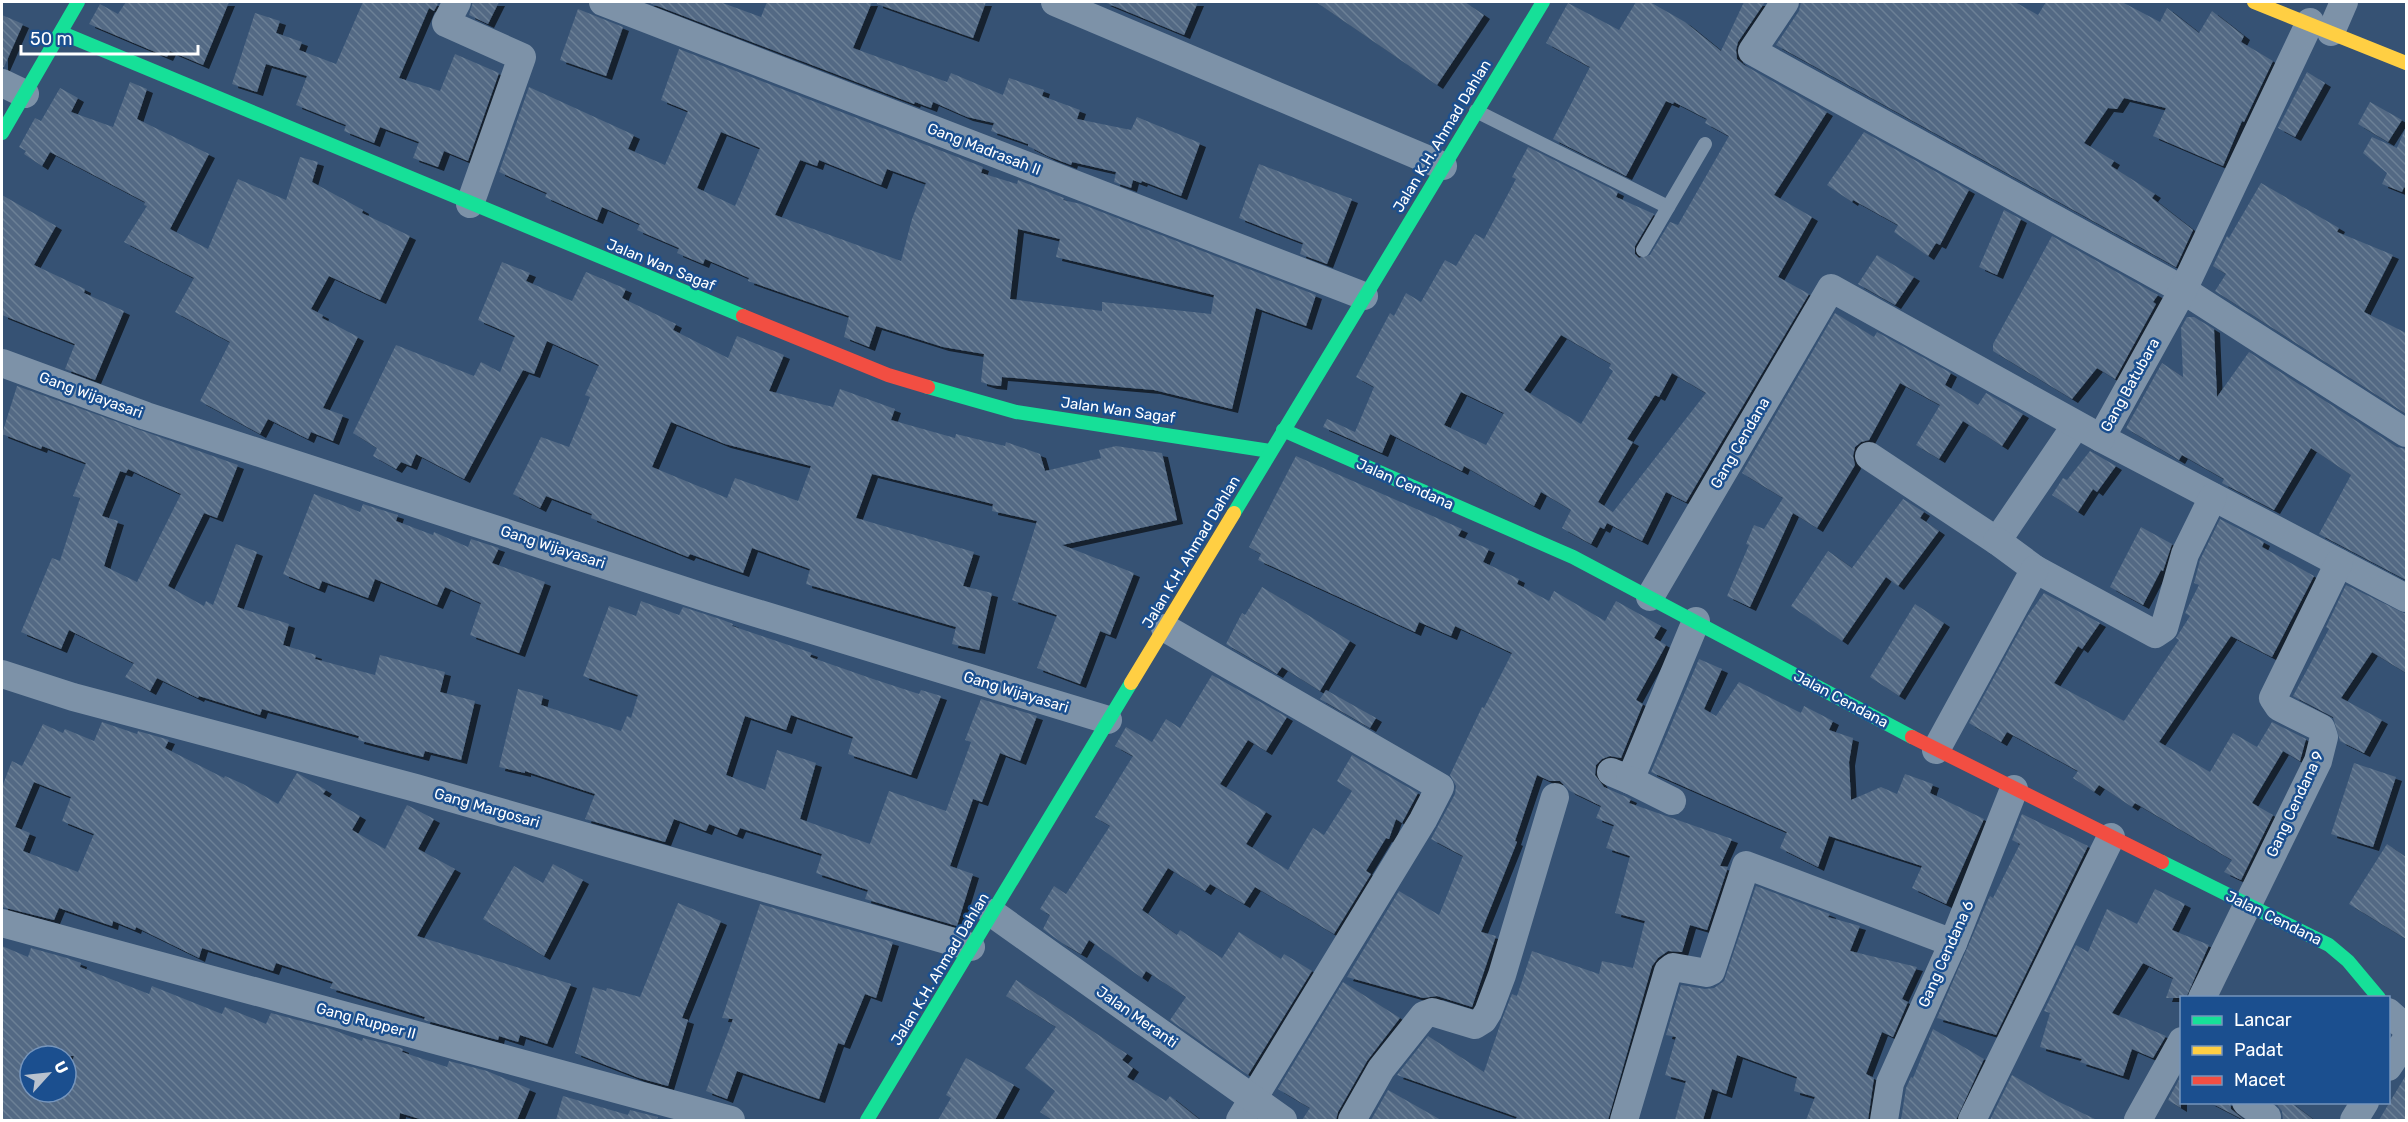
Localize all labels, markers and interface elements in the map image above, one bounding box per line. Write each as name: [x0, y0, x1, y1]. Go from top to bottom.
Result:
scale bar: [21, 18, 198, 56]
text: 50 m: [30, 28, 73, 50]
street label: Jalan K.H. Ahmad Dahlan: [1389, 56, 1495, 216]
street label: Gang Madrasah II: [925, 119, 1043, 179]
street label: Jalan Wan Sagaf: [604, 235, 718, 295]
street label: Gang Batubara: [2097, 335, 2163, 435]
street label: Gang Wijayasari: [37, 368, 145, 422]
street label: Jalan Wan Sagaf: [1060, 393, 1177, 427]
street label: Gang Cendana: [1707, 394, 1773, 492]
street label: Jalan Cendana: [1354, 455, 1456, 513]
street label: Jalan K.H. Ahmad Dahlan: [1138, 472, 1244, 632]
street label: Gang Wijayasari: [498, 522, 608, 572]
street label: Gang Wijayasari: [961, 667, 1071, 717]
street label: Jalan Cendana: [1791, 667, 1891, 731]
street label: Gang Cendana 9: [2263, 748, 2327, 860]
street label: Gang Margosari: [432, 784, 542, 832]
street label: Jalan Cendana: [2223, 887, 2325, 949]
street label: Jalan K.H. Ahmad Dahlan: [887, 889, 993, 1049]
street label: Gang Cendana 6: [1914, 898, 1978, 1010]
street label: Jalan Meranti: [1093, 982, 1181, 1052]
legend: [2180, 996, 2390, 1104]
street label: Gang Rupper II: [314, 999, 418, 1043]
text: Lancar: [2234, 1009, 2292, 1031]
text: Padat: [2234, 1039, 2283, 1061]
north arrow: [18, 1044, 78, 1104]
text: U: [50, 1058, 72, 1077]
text: Macet: [2234, 1069, 2285, 1091]

